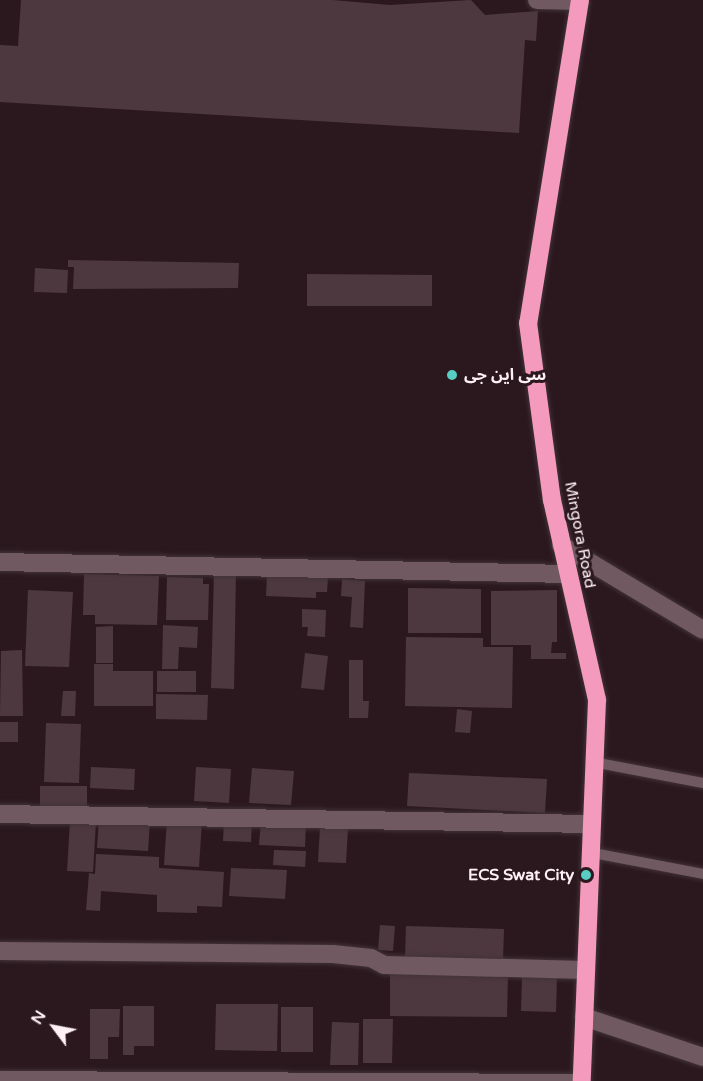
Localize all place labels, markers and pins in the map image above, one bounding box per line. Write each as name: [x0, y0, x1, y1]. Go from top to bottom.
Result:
place label: سی این جی: [464, 365, 546, 385]
marker: سی این جی: [445, 368, 459, 382]
place label: ECS Swat City: [468, 865, 574, 885]
marker: ECS Swat City: [579, 868, 593, 882]

